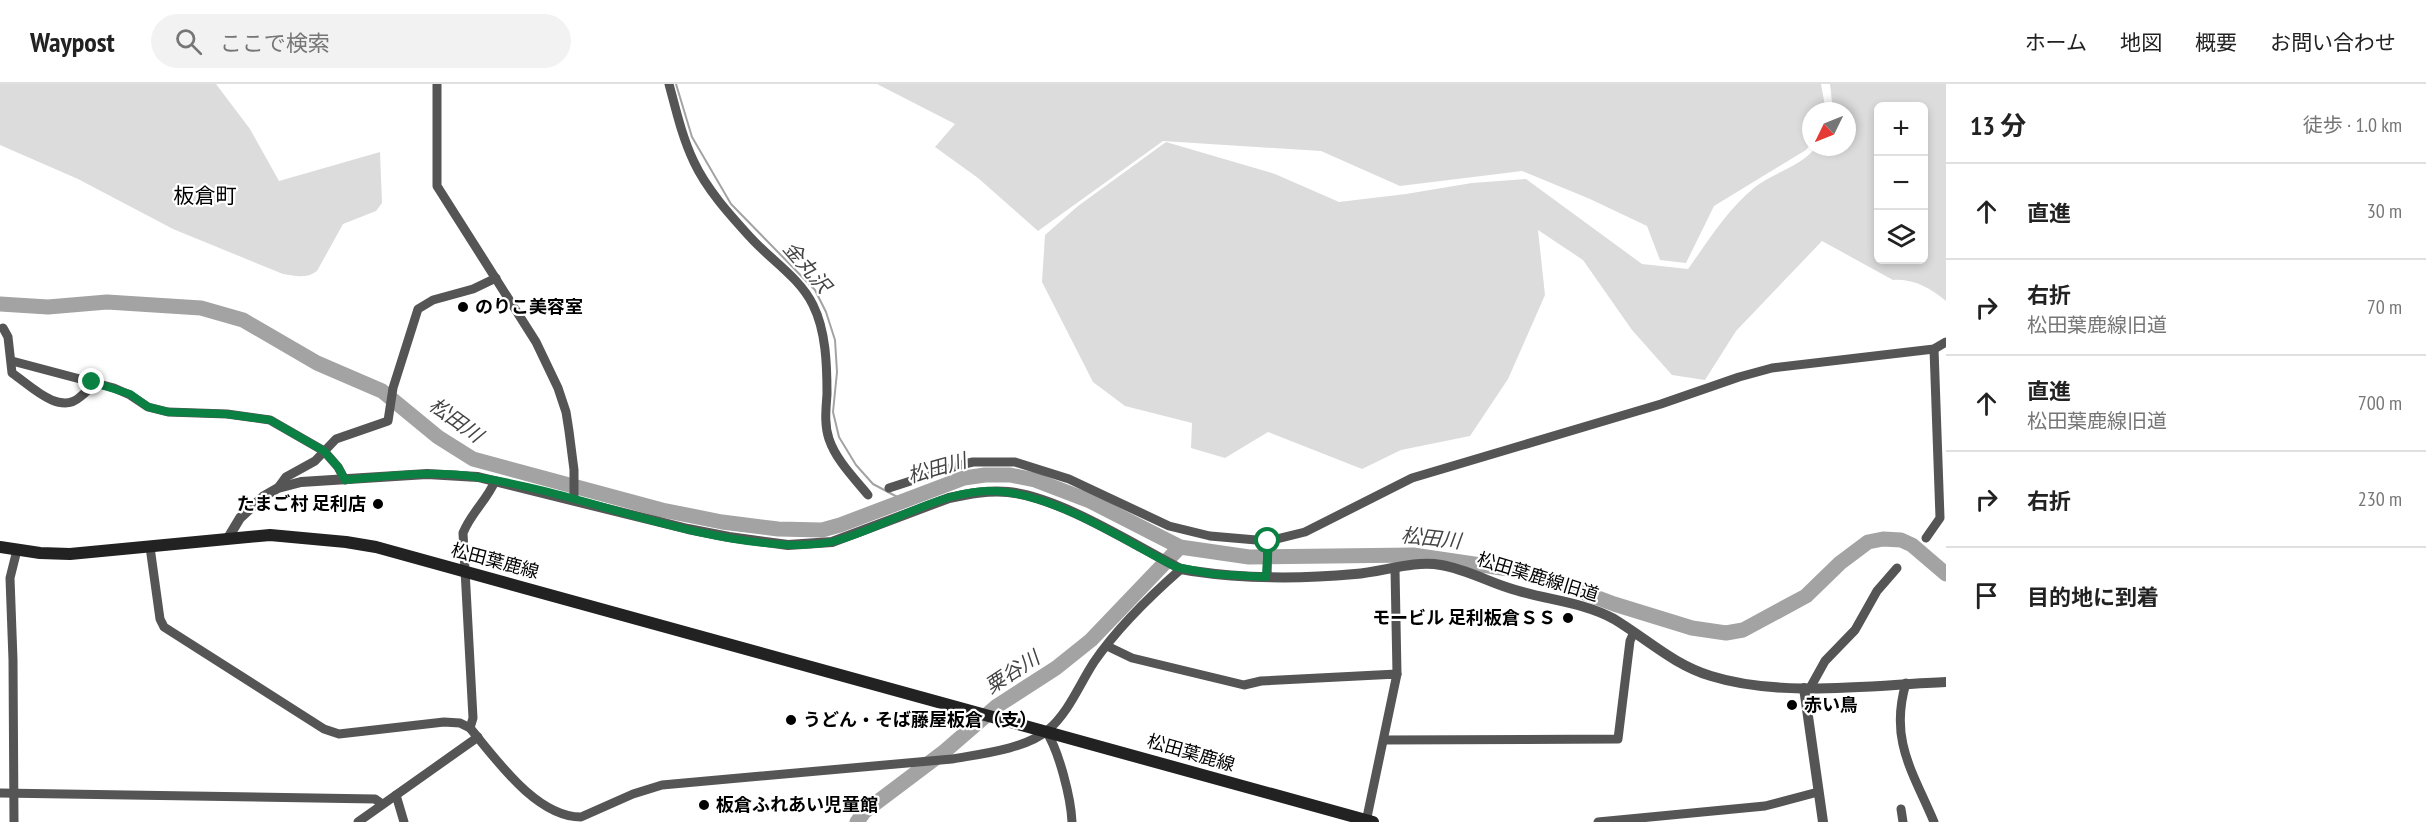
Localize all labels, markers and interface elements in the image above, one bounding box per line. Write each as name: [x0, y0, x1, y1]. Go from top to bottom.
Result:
search box: [151, 14, 571, 68]
text: Waypost: [30, 23, 115, 60]
icon: search: [172, 25, 205, 58]
text: ここで検索: [220, 29, 330, 57]
text: ホーム: [2025, 29, 2087, 56]
text: 地図: [2120, 29, 2162, 56]
text: 概要: [2195, 29, 2237, 56]
text: お問い合わせ: [2270, 29, 2396, 56]
north arrow: [1802, 102, 1856, 156]
map controls: [1874, 102, 1928, 264]
button: +: [1874, 102, 1928, 156]
text: 13 分: [1970, 109, 2026, 142]
text: 徒歩 · 1.0 km: [2303, 112, 2402, 138]
button: −: [1874, 156, 1928, 210]
district label: 板倉町: [174, 182, 237, 209]
icon: ahead: [1970, 195, 2003, 228]
text: 30 m: [2367, 198, 2402, 224]
text: 直進: [2027, 199, 2071, 227]
button: layers: [1874, 210, 1928, 264]
water label: 金丸沢: [778, 236, 838, 300]
text: 右折: [2027, 281, 2071, 309]
icon: right: [1970, 291, 2003, 324]
text: 70 m: [2367, 294, 2402, 320]
place label: のりこ美容室: [475, 295, 583, 318]
marker: のりこ美容室: [456, 300, 470, 314]
text: 松田葉鹿線旧道: [2027, 312, 2167, 338]
route end: [78, 368, 104, 394]
text: 直進: [2027, 377, 2071, 405]
icon: ahead: [1970, 387, 2003, 420]
text: 700 m: [2358, 390, 2402, 416]
water label: 松田川: [424, 392, 490, 449]
text: 松田葉鹿線旧道: [2027, 408, 2167, 434]
water label: 松田川: [905, 447, 971, 489]
icon: right: [1970, 483, 2003, 516]
text: 230 m: [2358, 486, 2402, 512]
text: 右折: [2027, 487, 2071, 515]
place label: たまご村 足利店: [237, 492, 366, 515]
marker: たまご村 足利店: [371, 497, 385, 511]
water label: 松田川: [1400, 522, 1464, 554]
route start: [1254, 527, 1280, 553]
street label: 松田葉鹿線: [449, 538, 542, 583]
street label: 松田葉鹿線旧道: [1475, 547, 1602, 606]
icon: arrive: [1970, 579, 2003, 612]
text: 目的地に到着: [2027, 583, 2159, 611]
place label: モービル 足利板倉ＳＳ: [1372, 606, 1556, 629]
marker: モービル 足利板倉ＳＳ: [1561, 611, 1575, 625]
water label: 粟谷川: [980, 644, 1046, 699]
place label: 赤い鳥: [1804, 693, 1858, 716]
marker: 赤い鳥: [1785, 698, 1799, 712]
place label: うどん・そば藤屋板倉（支）: [803, 708, 1037, 731]
marker: うどん・そば藤屋板倉（支）: [784, 713, 798, 727]
street label: 松田葉鹿線: [1145, 729, 1238, 776]
place label: 板倉ふれあい児童館: [716, 793, 878, 816]
marker: 板倉ふれあい児童館: [697, 798, 711, 812]

